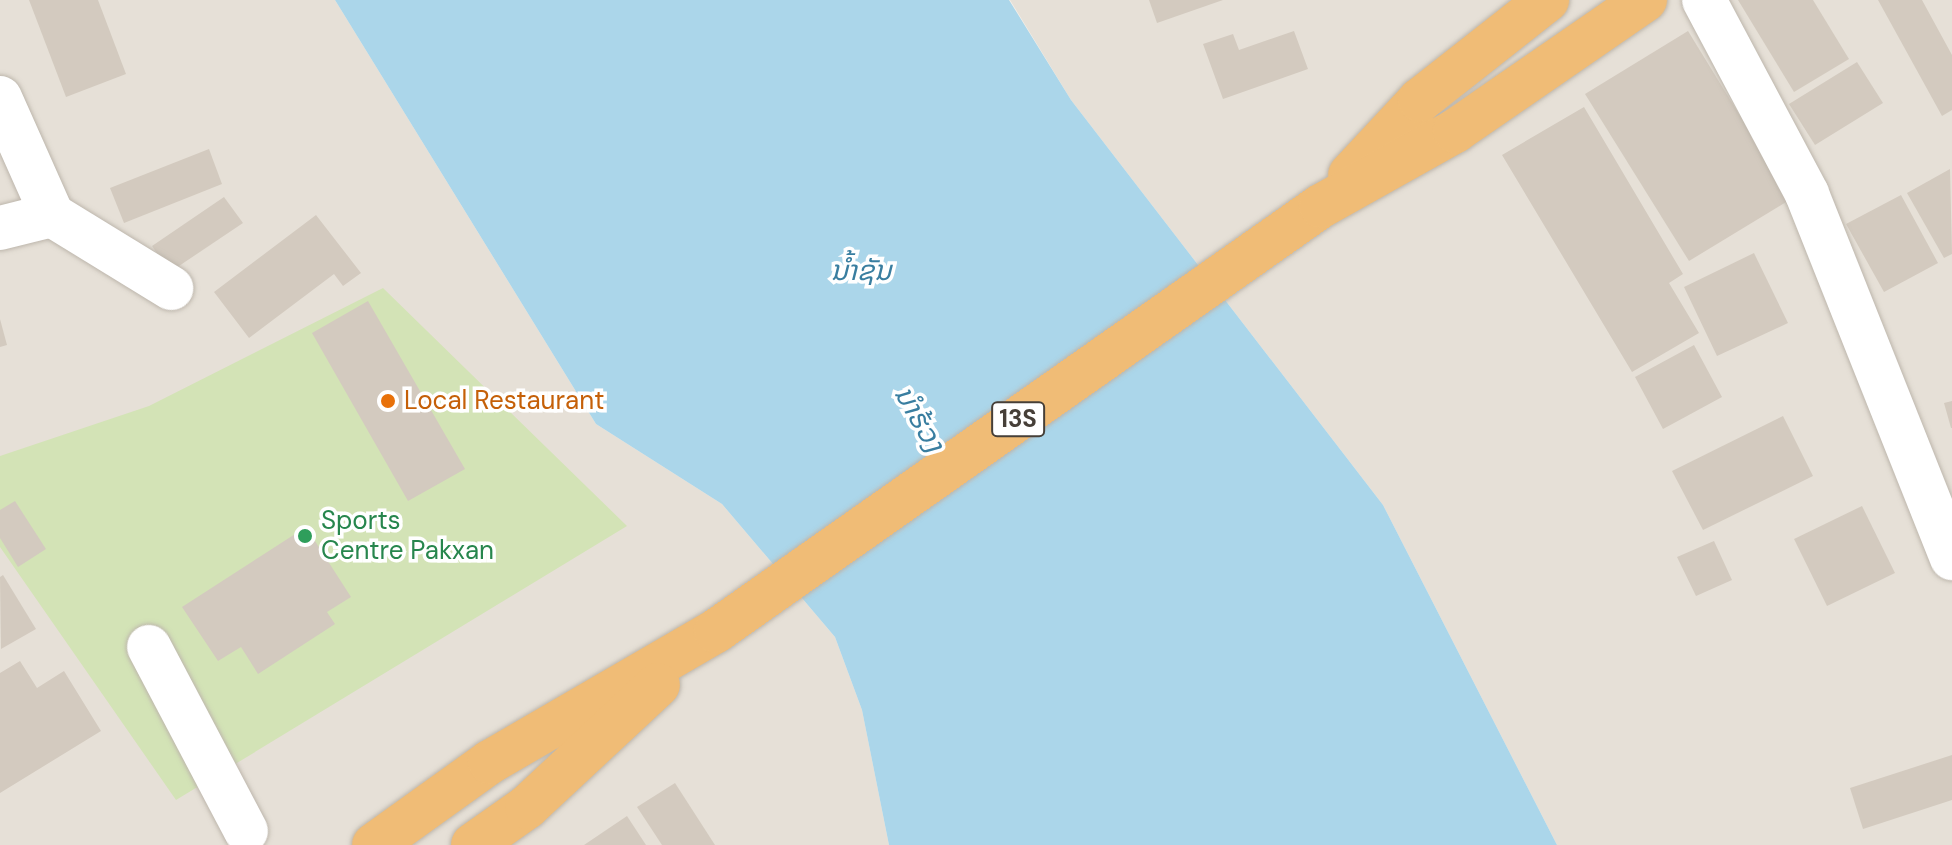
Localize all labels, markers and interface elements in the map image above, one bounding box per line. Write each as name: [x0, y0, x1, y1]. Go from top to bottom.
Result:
water label: ນ້ຳຊັນ: [831, 254, 891, 288]
water label: ນຳ້ຮວງ: [887, 380, 951, 458]
place label: Local Restaurant: [404, 385, 604, 417]
marker: Local Restaurant: [379, 392, 397, 410]
road number: 13S: [990, 399, 1046, 439]
place label: Sports Centre Pakxan: [321, 505, 494, 566]
marker: Sports Centre Pakxan: [296, 527, 314, 545]

